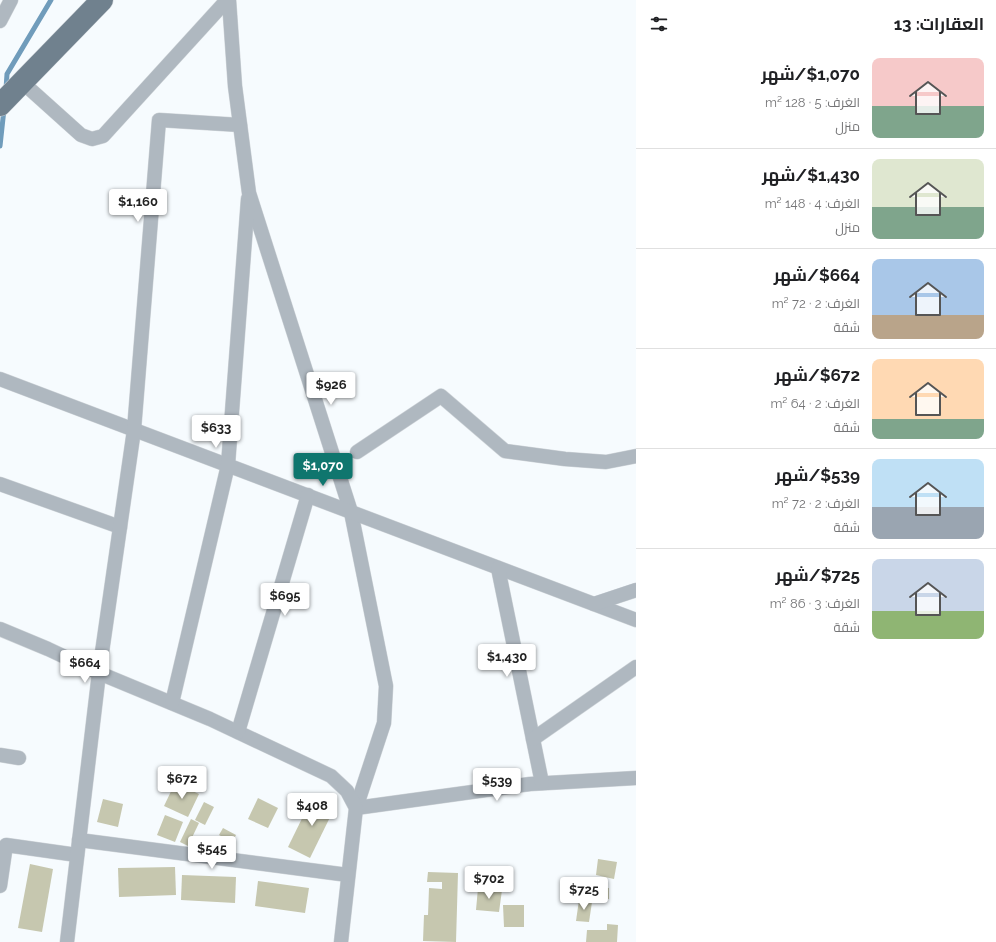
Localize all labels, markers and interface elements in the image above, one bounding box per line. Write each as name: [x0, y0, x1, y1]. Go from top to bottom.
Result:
icon: filters: [648, 13, 670, 35]
text: العقارات: 13: [894, 14, 984, 34]
text: $1,070/شهر: [761, 64, 860, 84]
icon: home: [904, 74, 952, 122]
text: الغرف: 5 · 128 m²: [765, 95, 860, 110]
text: منزل: [835, 119, 860, 134]
text: $1,430/شهر: [762, 165, 860, 185]
icon: home: [904, 175, 952, 223]
pin: $1,160: [105, 189, 171, 223]
text: $1,160: [118, 194, 158, 209]
text: الغرف: 4 · 148 m²: [765, 196, 860, 211]
text: منزل: [835, 220, 860, 235]
text: $664/شهر: [774, 265, 860, 285]
icon: home: [904, 275, 952, 323]
text: الغرف: 2 · 72 m²: [772, 296, 860, 311]
text: شقة: [833, 320, 860, 335]
text: $672/شهر: [775, 365, 860, 385]
pin: $926: [307, 372, 355, 406]
icon: home: [904, 375, 952, 423]
text: $926: [315, 377, 347, 392]
text: الغرف: 2 · 64 m²: [770, 396, 860, 411]
pin: $633: [192, 415, 240, 449]
text: $633: [201, 420, 231, 435]
text: شقة: [833, 420, 860, 435]
pin: $1,070: [290, 453, 356, 487]
text: $1,070: [303, 458, 343, 473]
text: $539/شهر: [775, 465, 860, 485]
icon: home: [904, 475, 952, 523]
text: الغرف: 2 · 72 m²: [772, 496, 860, 511]
text: شقة: [833, 520, 860, 535]
text: $725/شهر: [776, 565, 860, 585]
icon: home: [904, 575, 952, 623]
pin: $695: [261, 583, 309, 617]
text: $695: [270, 588, 301, 603]
text: الغرف: 3 · 86 m²: [770, 596, 860, 611]
text: شقة: [833, 620, 860, 635]
pin: $1,430: [474, 644, 540, 678]
text: $1,430: [487, 649, 527, 664]
pin: $664: [61, 650, 109, 684]
text: $664: [69, 655, 101, 670]
pin: $672: [158, 766, 206, 800]
pin: $539: [473, 768, 521, 802]
text: $672: [167, 771, 197, 786]
text: $539: [482, 773, 512, 788]
pin: $408: [288, 793, 336, 827]
text: $408: [296, 798, 328, 813]
pin: $545: [188, 836, 236, 870]
text: $545: [197, 841, 227, 856]
pin: $702: [465, 866, 513, 900]
text: $702: [474, 871, 504, 886]
pin: $725: [560, 877, 608, 911]
text: $725: [569, 882, 599, 897]

